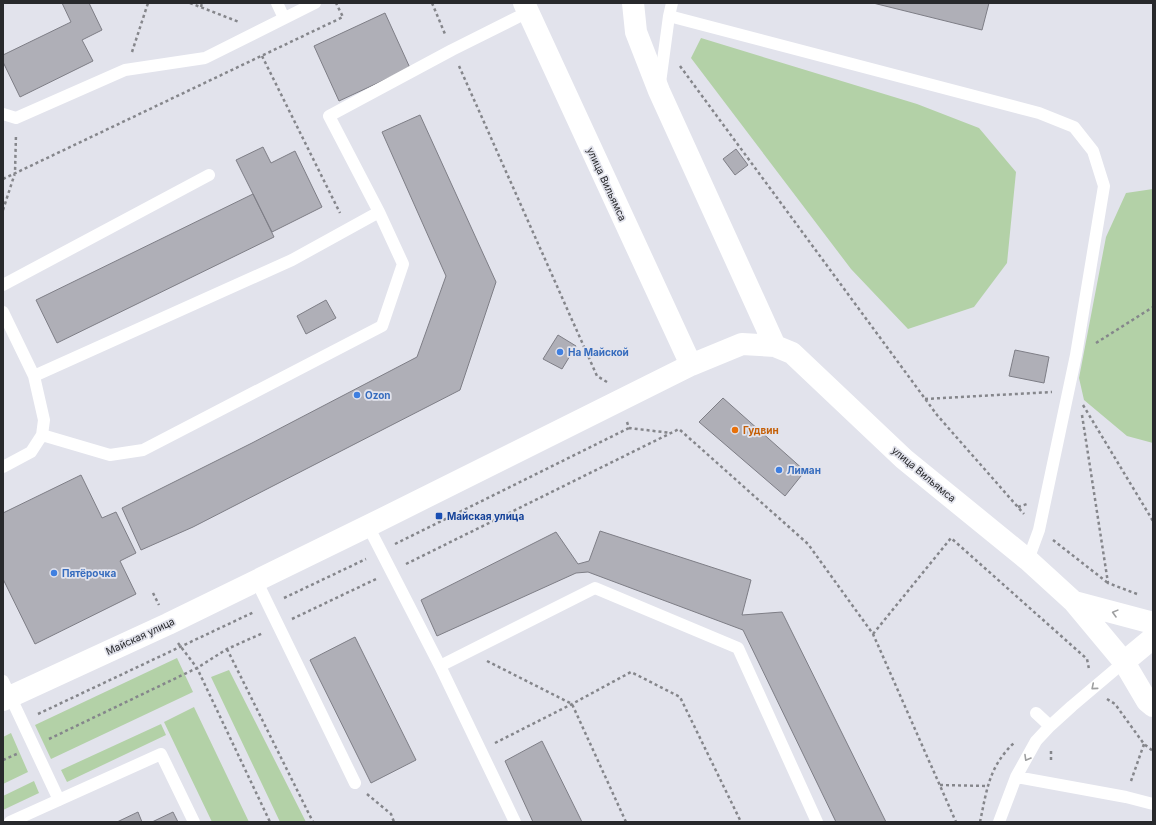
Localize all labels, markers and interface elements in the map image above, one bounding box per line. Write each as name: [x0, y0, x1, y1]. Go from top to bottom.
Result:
street label: улица Вильямса: [585, 145, 629, 223]
place label: На Майской: [568, 346, 629, 358]
marker: На Майской: [555, 347, 565, 357]
place label: Ozon: [365, 389, 391, 401]
marker: Ozon: [352, 390, 362, 400]
place label: Гудвин: [743, 424, 779, 437]
marker: Гудвин: [730, 425, 740, 435]
street label: улица Вильямса: [890, 444, 958, 504]
place label: Лиман: [787, 464, 821, 476]
marker: Лиман: [774, 465, 784, 475]
place label: Майская улица: [447, 510, 524, 523]
marker: Майская улица: [434, 511, 444, 521]
place label: Пятёрочка: [62, 567, 116, 579]
marker: Пятёрочка: [49, 568, 59, 578]
one-way arrow: [1112, 609, 1119, 618]
street label: Майская улица: [104, 615, 176, 657]
one-way arrow: [1092, 682, 1099, 689]
one-way arrow: [1025, 753, 1032, 761]

